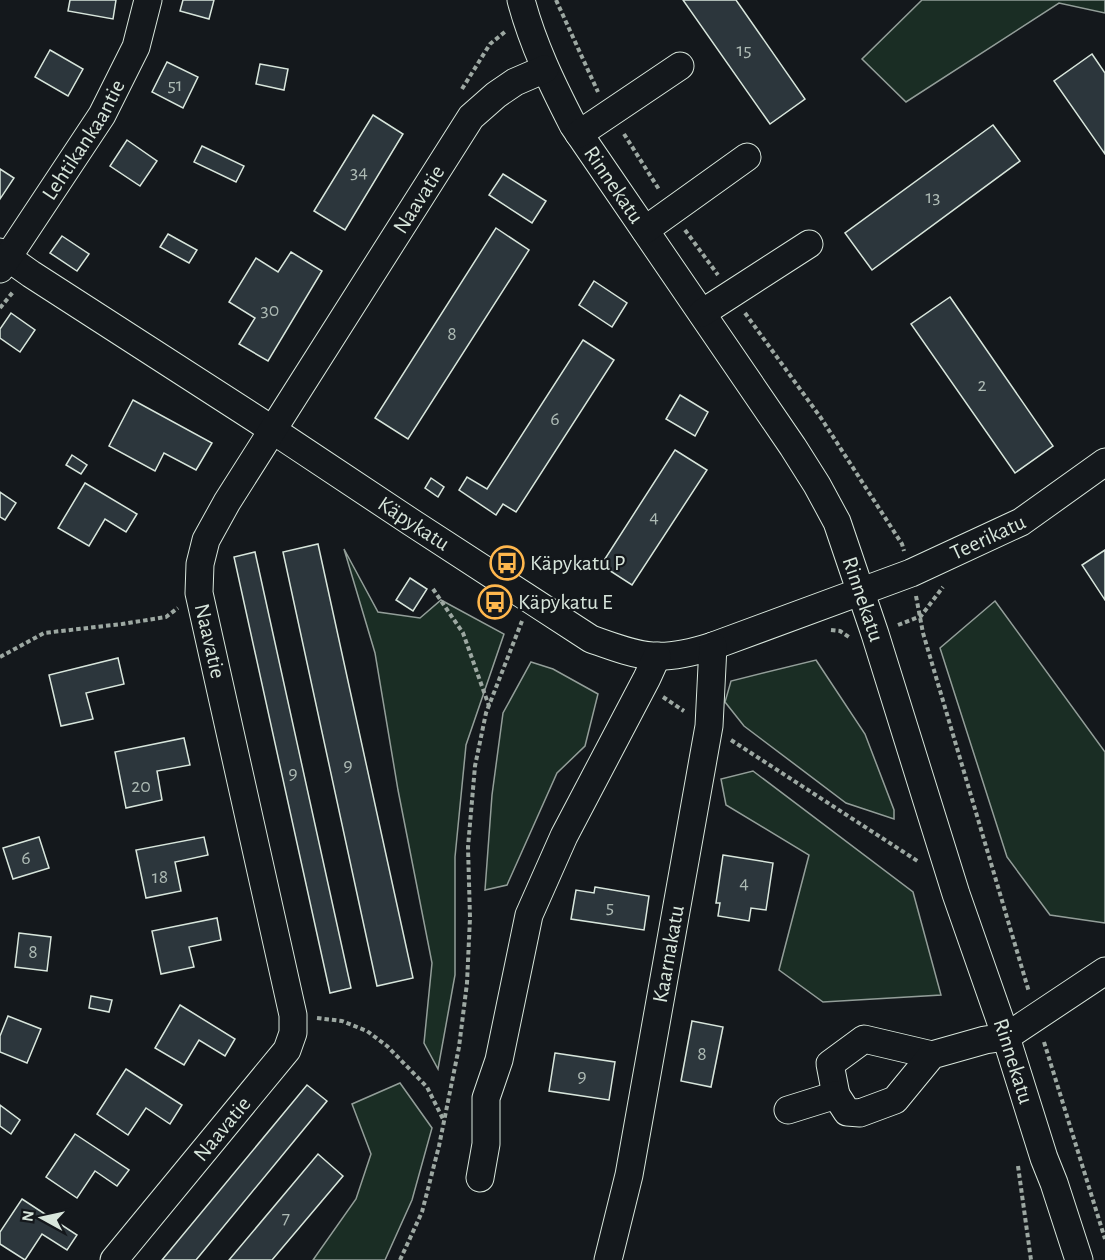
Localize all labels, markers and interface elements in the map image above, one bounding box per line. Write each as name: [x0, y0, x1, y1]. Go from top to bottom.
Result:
house number: 15: [736, 40, 752, 60]
house number: 51: [167, 75, 183, 95]
street label: Lehtikankaantie: [38, 76, 129, 204]
street label: Rinnekatu: [580, 142, 648, 227]
street label: Naavatie: [389, 161, 449, 237]
house number: 34: [350, 162, 368, 182]
house number: 13: [925, 187, 941, 207]
house number: 30: [261, 300, 279, 320]
house number: 8: [447, 324, 457, 344]
house number: 2: [977, 375, 987, 395]
house number: 6: [550, 409, 560, 429]
street label: Käpykatu: [374, 492, 453, 555]
house number: 4: [649, 507, 659, 527]
street label: Teerikatu: [947, 510, 1029, 564]
bus stop icon: Käpykatu P: [489, 545, 525, 581]
place label: Käpykatu P: [530, 552, 625, 574]
street label: Rinnekatu: [839, 554, 888, 644]
bus stop icon: Käpykatu E: [477, 584, 513, 620]
place label: Käpykatu E: [518, 591, 613, 613]
street label: Naavatie: [191, 601, 229, 681]
house number: 9: [343, 755, 353, 775]
house number: 9: [288, 763, 298, 783]
house number: 20: [131, 776, 151, 796]
house number: 6: [21, 848, 31, 868]
house number: 18: [152, 867, 168, 887]
house number: 4: [739, 873, 749, 893]
house number: 5: [606, 897, 614, 917]
street label: Kaarnakatu: [649, 904, 688, 1005]
house number: 8: [28, 942, 38, 962]
street label: Rinnekatu: [989, 1016, 1037, 1107]
house number: 8: [697, 1044, 707, 1064]
house number: 9: [577, 1066, 587, 1086]
street label: Naavatie: [189, 1092, 255, 1165]
north arrow: [12, 1188, 72, 1248]
house number: 7: [282, 1208, 290, 1228]
text: N: [19, 1209, 37, 1223]

